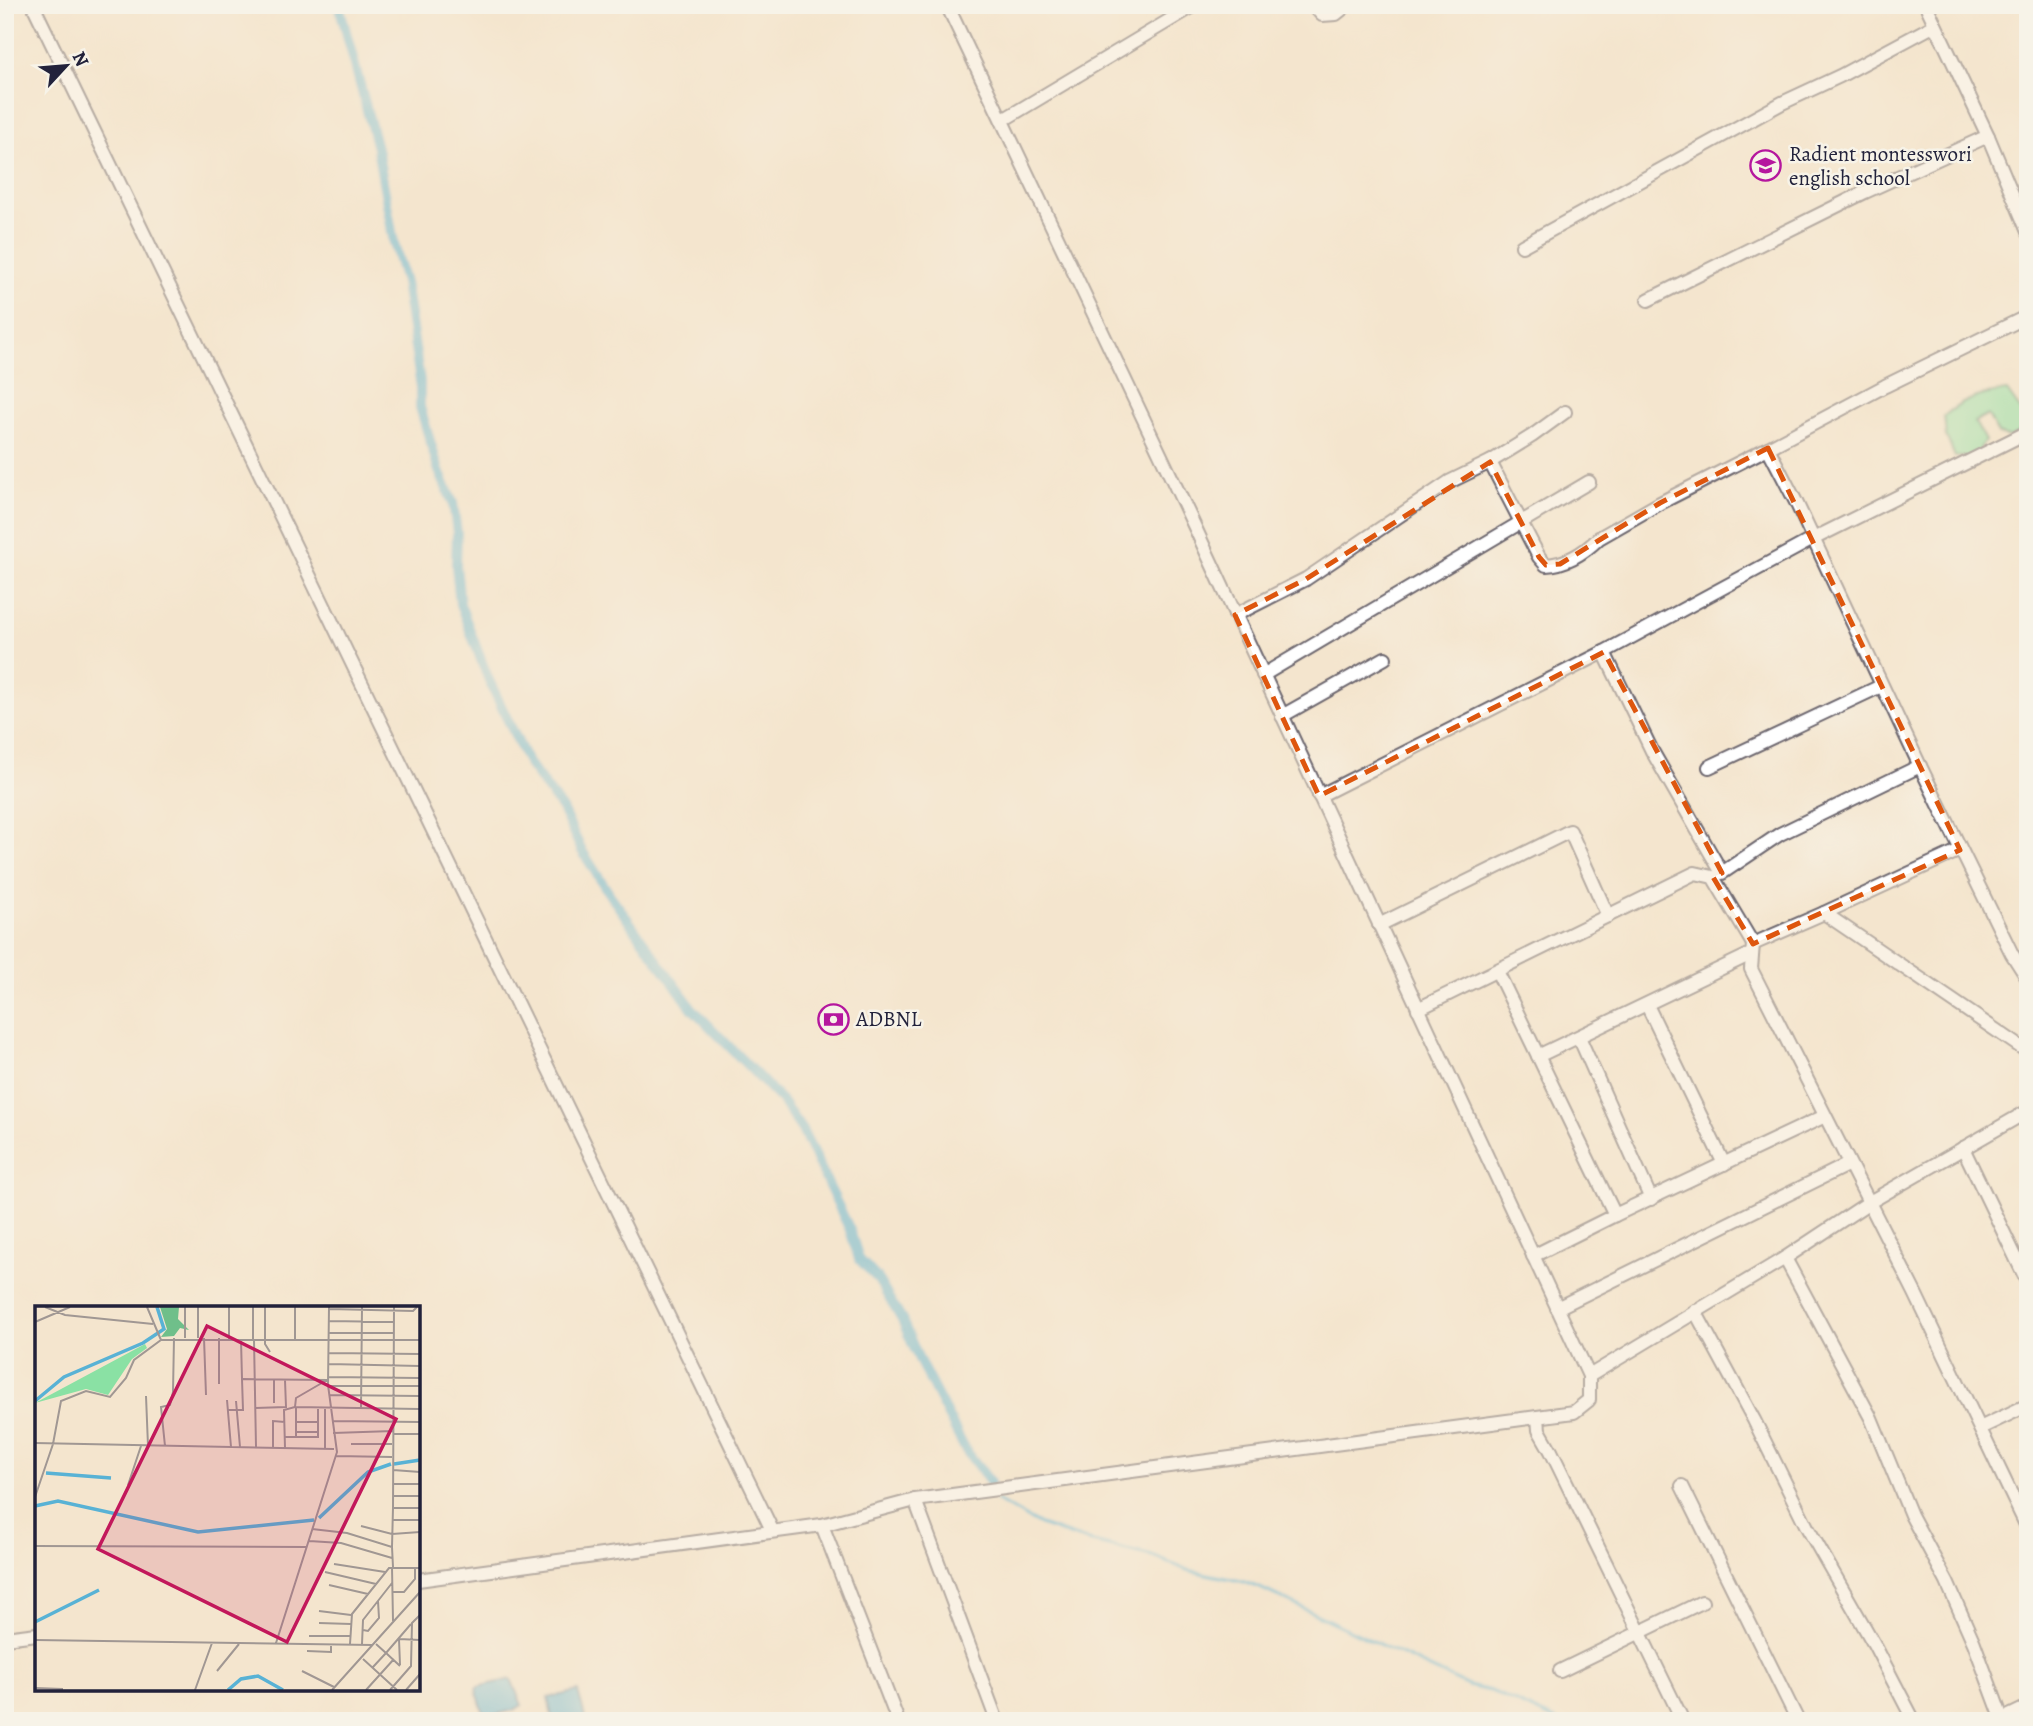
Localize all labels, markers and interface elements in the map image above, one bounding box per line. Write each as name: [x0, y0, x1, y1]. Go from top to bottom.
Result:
north arrow: [32, 32, 102, 102]
text: N: [66, 47, 95, 71]
place label: Radient montesswori english school: [1789, 140, 1972, 192]
school or university icon: Radient montesswori english school: [1749, 149, 1783, 183]
bank icon: ADBNL: [816, 1002, 850, 1036]
place label: ADBNL: [855, 1005, 922, 1033]
inset map: [35, 1306, 420, 1691]

